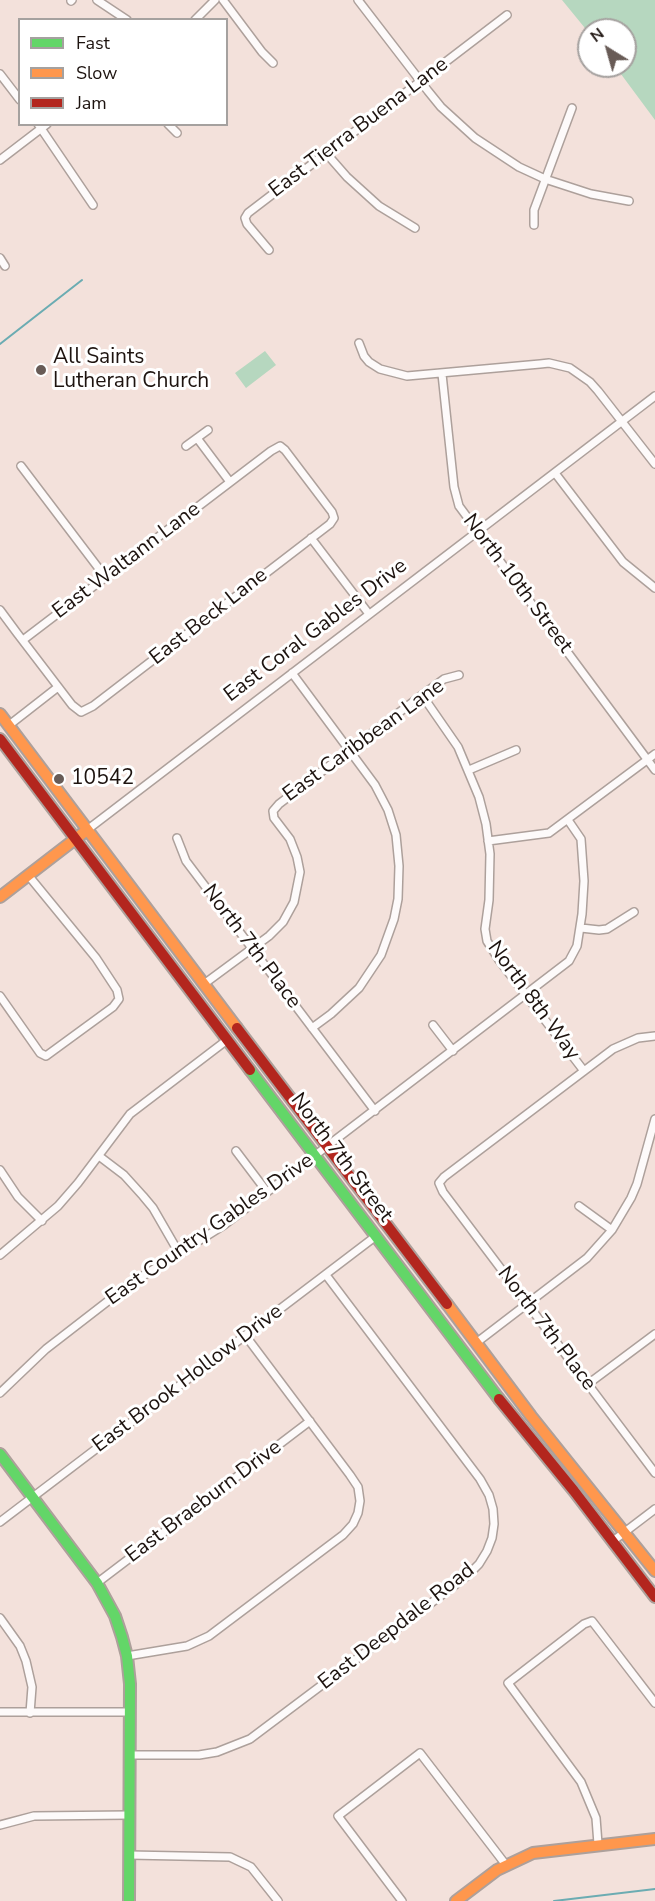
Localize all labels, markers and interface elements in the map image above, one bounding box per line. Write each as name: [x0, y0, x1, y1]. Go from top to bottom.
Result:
legend: [18, 18, 228, 126]
north arrow: [577, 18, 637, 78]
text: N: [586, 23, 609, 48]
text: Fast: [76, 31, 110, 55]
street label: East Tierra Buena Lane: [265, 53, 453, 203]
text: Slow: [76, 61, 117, 85]
text: Jam: [76, 91, 107, 115]
place label: All Saints Lutheran Church: [53, 345, 209, 395]
marker: All Saints Lutheran Church: [34, 363, 48, 377]
street label: East Waltann Lane: [48, 497, 206, 625]
street label: North 10th Street: [457, 510, 577, 658]
street label: East Coral Gables Drive: [220, 554, 412, 708]
street label: East Beck Lane: [145, 563, 273, 671]
street label: East Caribbean Lane: [279, 674, 449, 808]
place label: 10542: [71, 766, 134, 792]
marker: 10542: [52, 772, 66, 786]
street label: North 7th Place: [196, 880, 306, 1014]
street label: North 8th Way: [481, 937, 585, 1065]
street label: North 7th Street: [284, 1089, 398, 1227]
street label: East Country Gables Drive: [101, 1149, 319, 1311]
street label: North 7th Place: [491, 1262, 601, 1396]
street label: East Brook Hollow Drive: [88, 1299, 288, 1459]
street label: East Braeburn Drive: [121, 1435, 287, 1569]
street label: East Deepdale Road: [314, 1558, 480, 1696]

